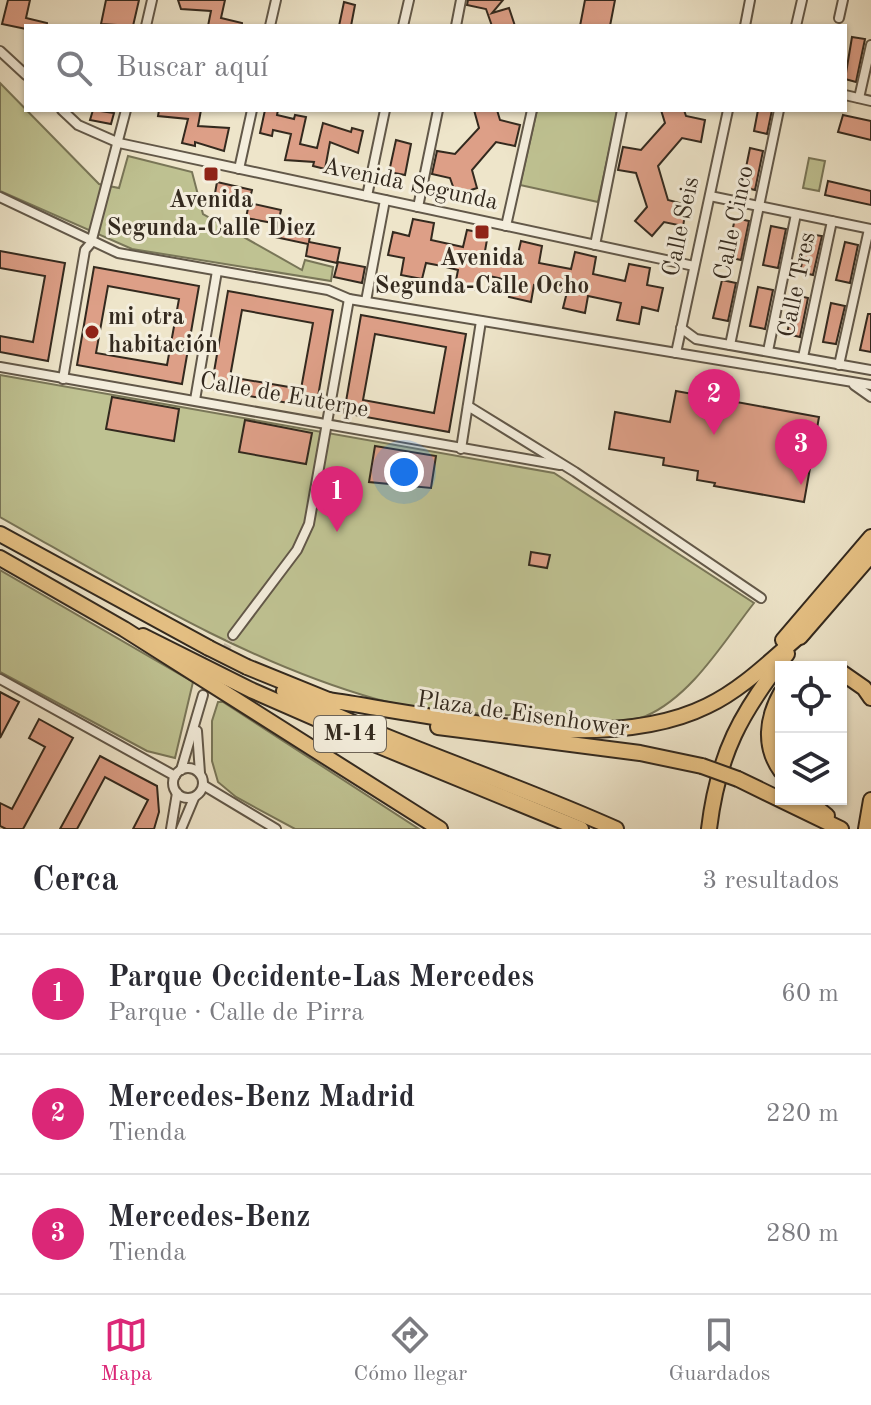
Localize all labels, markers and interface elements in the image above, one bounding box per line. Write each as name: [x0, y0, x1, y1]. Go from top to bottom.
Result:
search box: [24, 24, 847, 112]
icon: search: [52, 46, 96, 90]
text: Buscar aquí: [116, 53, 268, 83]
street label: Avenida Segunda: [320, 155, 500, 215]
street label: Calle Cinco: [711, 164, 759, 282]
marker: Avenida Segunda-Calle Diez: [202, 165, 220, 183]
street label: Calle Seis: [660, 175, 704, 279]
place label: Avenida Segunda-Calle Diez: [106, 189, 316, 241]
marker: Avenida Segunda-Calle Ocho: [473, 223, 491, 241]
street label: Calle Tres: [775, 230, 821, 340]
place label: Avenida Segunda-Calle Ocho: [375, 247, 589, 299]
place label: mi otra habitación: [108, 306, 218, 358]
marker: mi otra habitación: [83, 323, 101, 341]
street label: Calle de Euterpe: [198, 369, 370, 423]
pin: 2: [688, 369, 740, 435]
pin: 3: [775, 419, 827, 485]
your location: [384, 452, 424, 492]
pin: 1: [311, 466, 363, 532]
map controls: [775, 661, 847, 805]
button: locate: [775, 661, 847, 733]
street label: Plaza de Eisenhower: [415, 688, 631, 742]
road number: M-14: [314, 716, 386, 752]
button: layers: [775, 733, 847, 805]
text: Cerca: [32, 864, 118, 898]
text: 3 resultados: [702, 868, 839, 894]
text: Parque Occidente-Las Mercedes: [108, 963, 534, 993]
text: 1: [50, 981, 66, 1007]
text: 60 m: [781, 981, 839, 1007]
text: Parque · Calle de Pirra: [108, 1000, 364, 1026]
text: Mercedes-Benz Madrid: [108, 1083, 415, 1113]
text: 2: [50, 1101, 66, 1127]
text: 220 m: [766, 1101, 839, 1127]
text: Tienda: [108, 1120, 186, 1146]
text: Mercedes-Benz: [108, 1203, 310, 1233]
text: 3: [50, 1221, 66, 1247]
text: 280 m: [766, 1221, 839, 1247]
text: Tienda: [108, 1240, 186, 1266]
tab: Mapa: [101, 1313, 152, 1388]
tab: Cómo llegar: [353, 1313, 467, 1388]
tab: Guardados: [669, 1313, 770, 1388]

